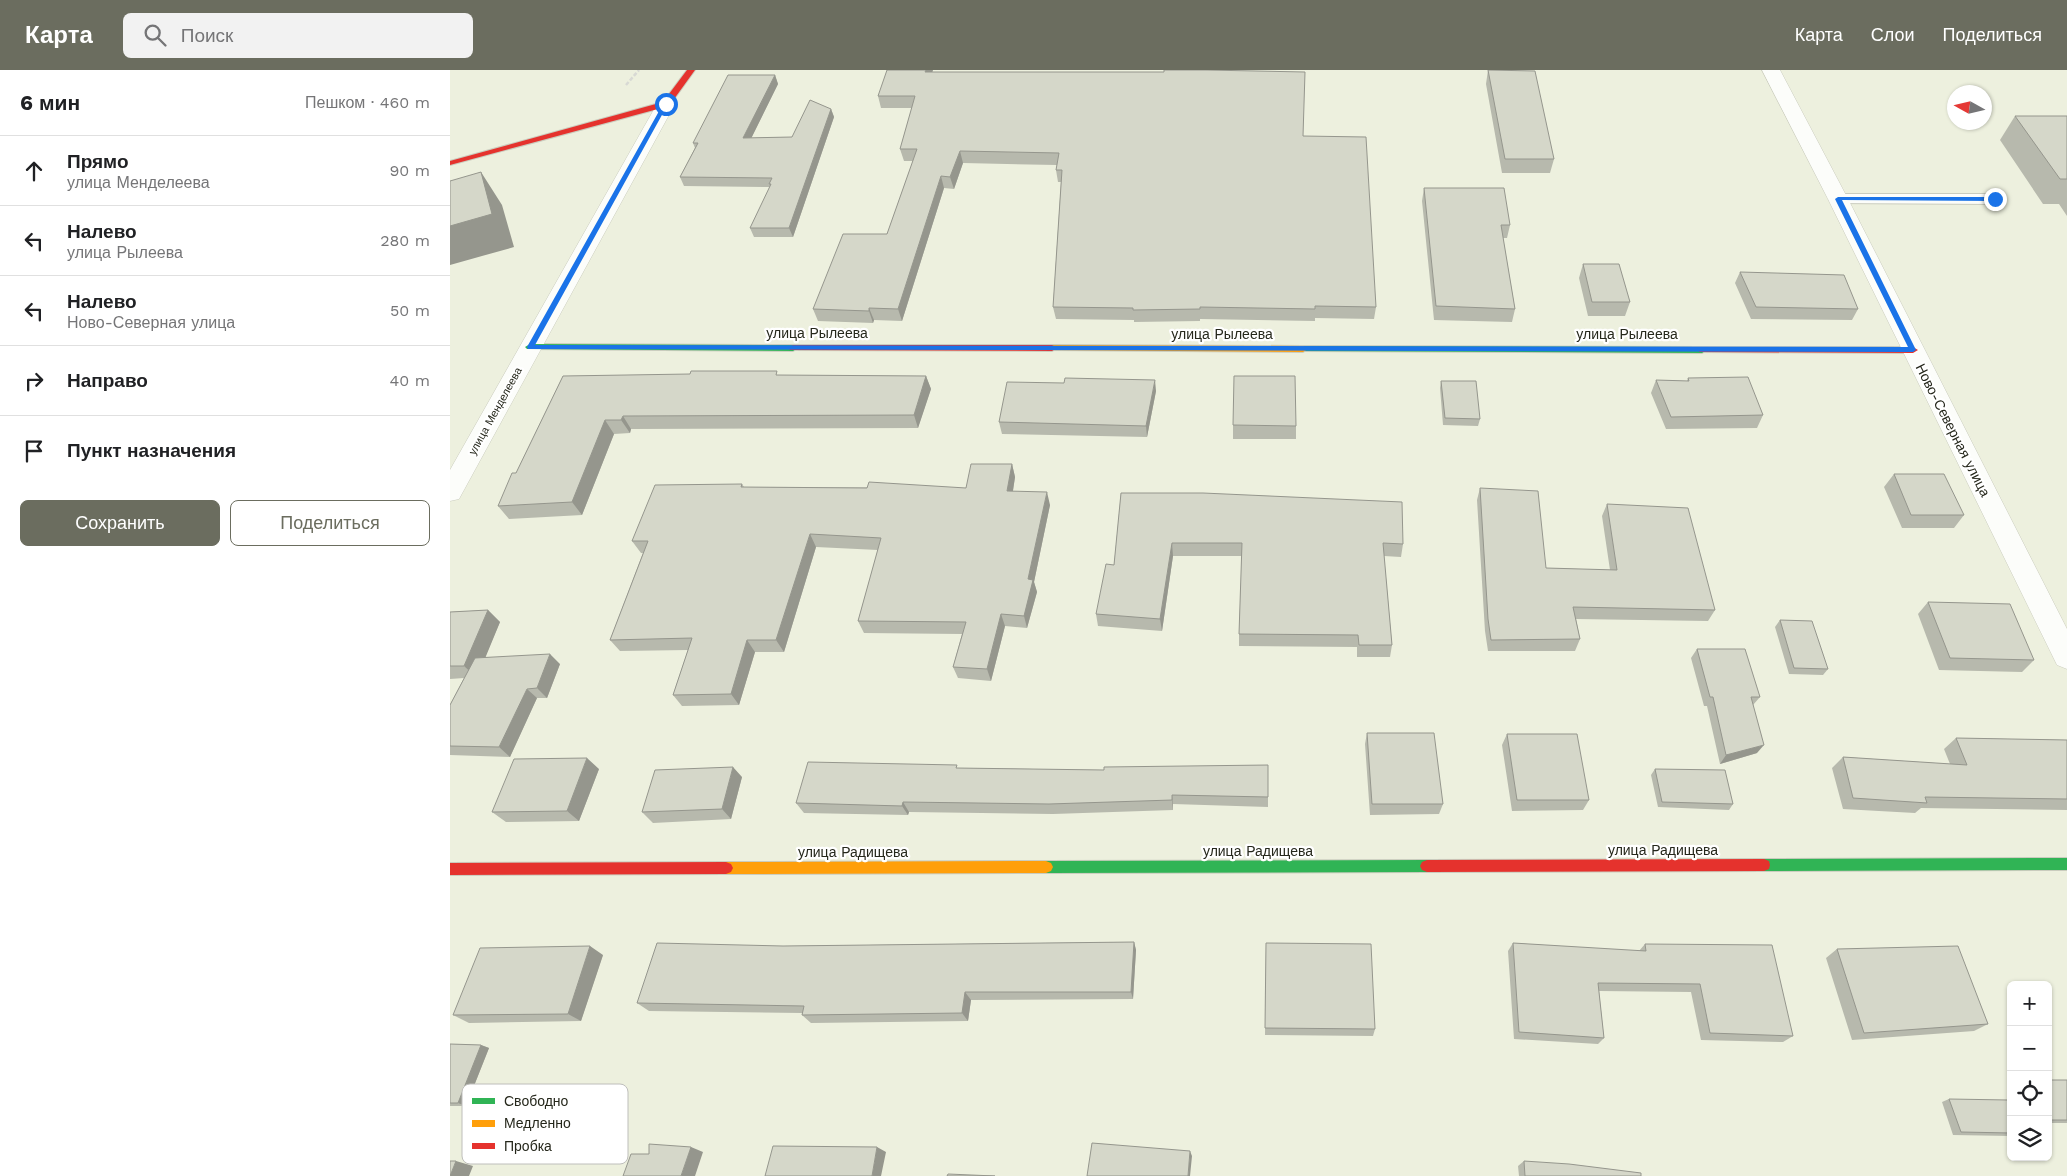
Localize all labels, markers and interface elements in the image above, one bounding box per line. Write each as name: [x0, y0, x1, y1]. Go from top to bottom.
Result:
search box: [123, 13, 473, 58]
text: Карта: [25, 21, 93, 49]
icon: search: [141, 21, 169, 49]
text: Поиск: [181, 24, 233, 47]
text: Карта: [1795, 24, 1843, 45]
text: Слои: [1871, 24, 1915, 45]
text: Поделиться: [1943, 24, 2042, 45]
north arrow: [1947, 85, 1992, 130]
text: 6 мин: [20, 90, 80, 115]
text: Пешком · 460 m: [305, 93, 430, 112]
route start: [655, 93, 678, 116]
text: Прямо: [67, 150, 129, 173]
icon: ahead: [20, 157, 48, 185]
text: 90 m: [389, 161, 430, 180]
text: улица Менделеева: [67, 173, 210, 192]
route end: [1984, 188, 2007, 211]
text: Налево: [67, 220, 137, 243]
icon: left: [20, 227, 48, 255]
text: 280 m: [380, 231, 430, 250]
text: улица Рылеева: [67, 243, 183, 262]
text: Налево: [67, 290, 137, 313]
icon: left: [20, 297, 48, 325]
text: 50 m: [390, 301, 430, 320]
text: Ново-Северная улица: [67, 313, 235, 332]
street label: улица Рылеева: [766, 325, 868, 341]
street label: улица Рылеева: [1171, 326, 1273, 342]
street label: улица Рылеева: [1576, 326, 1678, 342]
street label: Ново-Северная улица: [1912, 361, 1994, 499]
street label: улица Менделеева: [466, 364, 525, 457]
icon: right: [20, 367, 48, 395]
text: Направо: [67, 369, 148, 392]
text: 40 m: [390, 371, 430, 390]
icon: arrive: [20, 437, 48, 465]
text: Пункт назначения: [67, 439, 236, 462]
button: Сохранить: [20, 500, 220, 546]
button: Поделиться: [230, 500, 430, 546]
street label: улица Радищева: [1608, 842, 1718, 858]
street label: улица Радищева: [1203, 843, 1313, 859]
street label: улица Радищева: [798, 844, 908, 860]
map controls: [2007, 981, 2052, 1161]
button: +: [2007, 981, 2052, 1026]
button: −: [2007, 1026, 2052, 1071]
button: locate: [2007, 1071, 2052, 1116]
legend: [462, 1084, 628, 1164]
text: Свободно: [504, 1093, 569, 1109]
text: Медленно: [504, 1115, 571, 1131]
button: layers: [2007, 1116, 2052, 1161]
text: Пробка: [504, 1138, 552, 1154]

